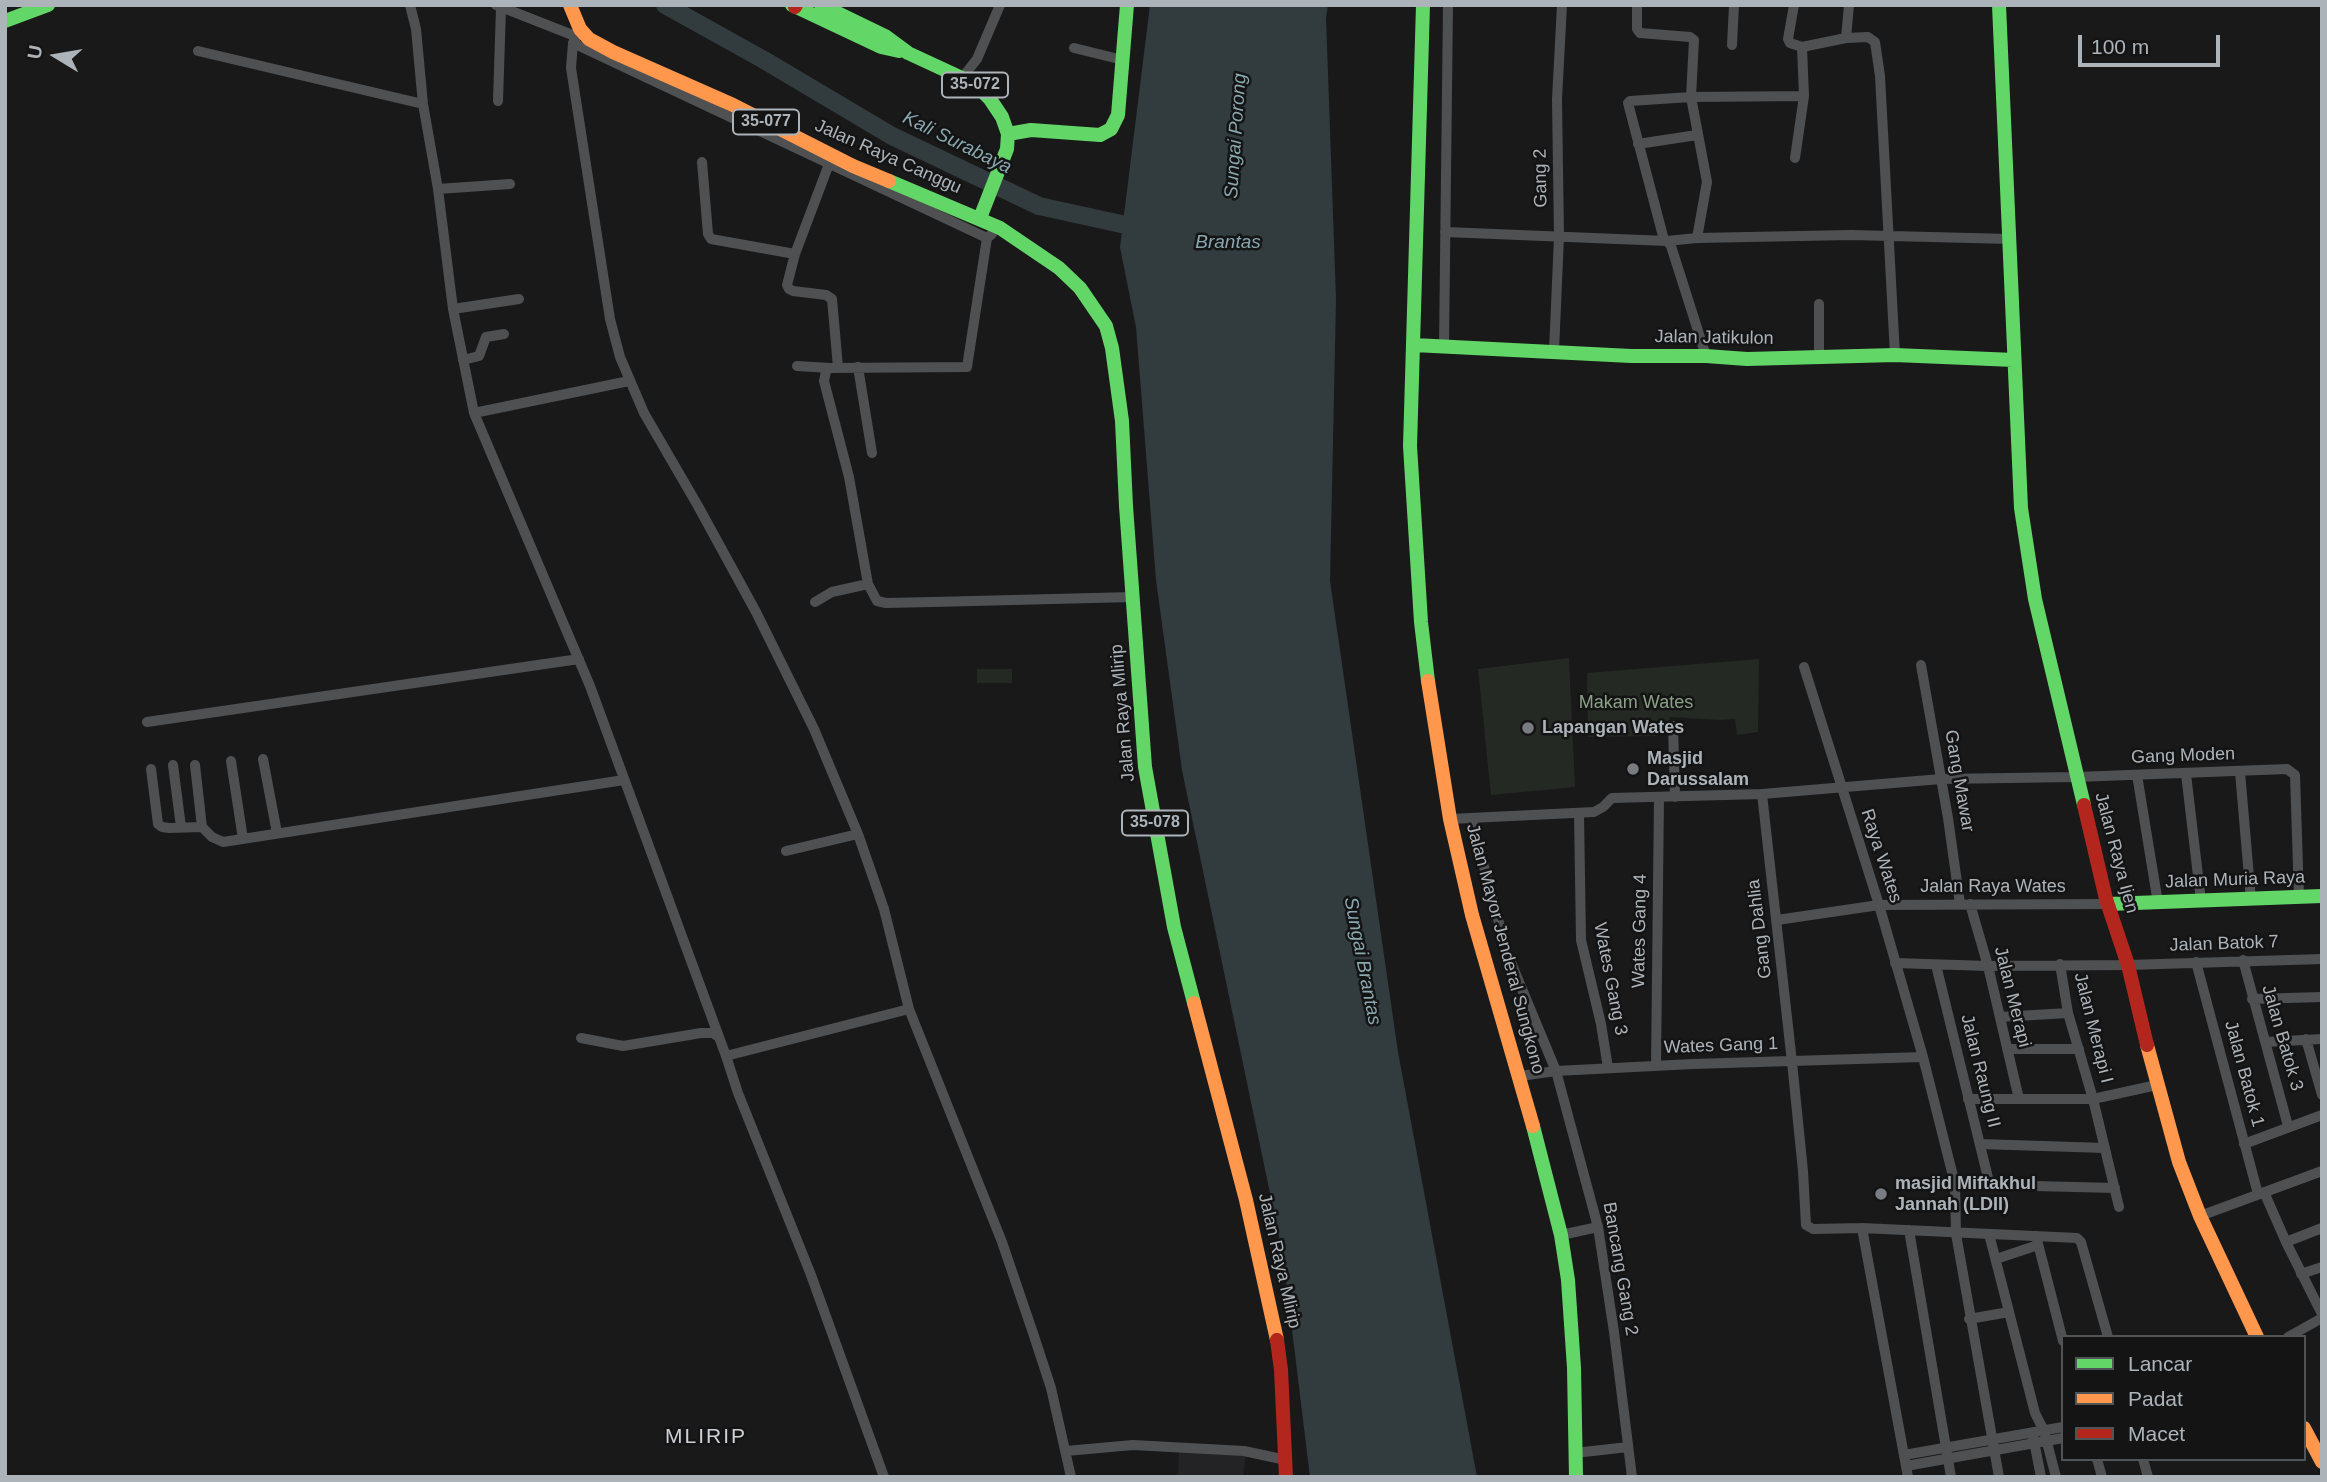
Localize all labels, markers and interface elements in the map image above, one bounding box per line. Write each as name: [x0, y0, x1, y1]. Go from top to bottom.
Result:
north arrow: [21, 21, 91, 91]
scale bar: [2082, 21, 2224, 65]
text: 100 m: [2091, 35, 2149, 58]
text: U: [23, 43, 47, 61]
road number: 35-072: [942, 72, 1008, 97]
water label: Sungai Porong: [1220, 73, 1252, 199]
water label: Kali Surabaya: [899, 107, 1015, 179]
road number: 35-077: [733, 110, 799, 134]
street label: Jalan Raya Canggu: [811, 115, 965, 199]
street label: Gang 2: [1530, 148, 1552, 208]
water label: Brantas: [1195, 232, 1261, 254]
street label: Jalan Jatikulon: [1654, 326, 1774, 350]
street label: Jalan Raya Mlirip: [1106, 643, 1140, 783]
park label: Makam Wates: [1579, 692, 1693, 714]
place label: Lapangan Wates: [1542, 717, 1684, 739]
marker: Lapangan Wates: [1520, 720, 1536, 736]
street label: Gang Mawar: [1939, 728, 1979, 834]
street label: Gang Moden: [2131, 743, 2235, 769]
place label: Masjid Darussalam: [1647, 748, 1749, 790]
marker: Masjid Darussalam: [1625, 761, 1641, 777]
street label: Jalan Raya Ijen: [2090, 790, 2142, 916]
street label: Raya Wates: [1856, 806, 1906, 906]
road number: 35-078: [1122, 810, 1188, 836]
street label: Jalan Mayor Jenderal Sungkono: [1461, 822, 1549, 1076]
street label: Jalan Muria Raya: [2165, 867, 2305, 893]
street label: Wates Gang 4: [1628, 874, 1652, 988]
street label: Jalan Raya Wates: [1920, 876, 2066, 898]
street label: Gang Dahlia: [1743, 878, 1777, 980]
water label: Sungai Brantas: [1338, 895, 1386, 1027]
street label: Wates Gang 3: [1588, 921, 1632, 1037]
street label: Jalan Batok 7: [2169, 931, 2279, 957]
street label: Jalan Merapi: [1989, 944, 2035, 1050]
street label: Jalan Merapi I: [2069, 971, 2117, 1085]
street label: Jalan Batok 3: [2257, 983, 2307, 1093]
street label: Jalan Raung II: [1955, 1012, 2005, 1130]
street label: Jalan Batok 1: [2219, 1019, 2269, 1129]
street label: Wates Gang 1: [1663, 1033, 1779, 1059]
place label: masjid Miftakhul Jannah (LDII): [1895, 1173, 2036, 1216]
marker: masjid Miftakhul Jannah (LDII): [1873, 1186, 1889, 1202]
street label: Jalan Raya Mlirip: [1253, 1191, 1305, 1331]
street label: Bancang Gang 2: [1598, 1201, 1642, 1337]
legend: [2061, 1335, 2306, 1461]
text: Lancar: [2128, 1352, 2192, 1375]
text: Padat: [2128, 1387, 2183, 1410]
text: Macet: [2128, 1422, 2185, 1445]
district label: MLIRIP: [666, 1424, 746, 1450]

